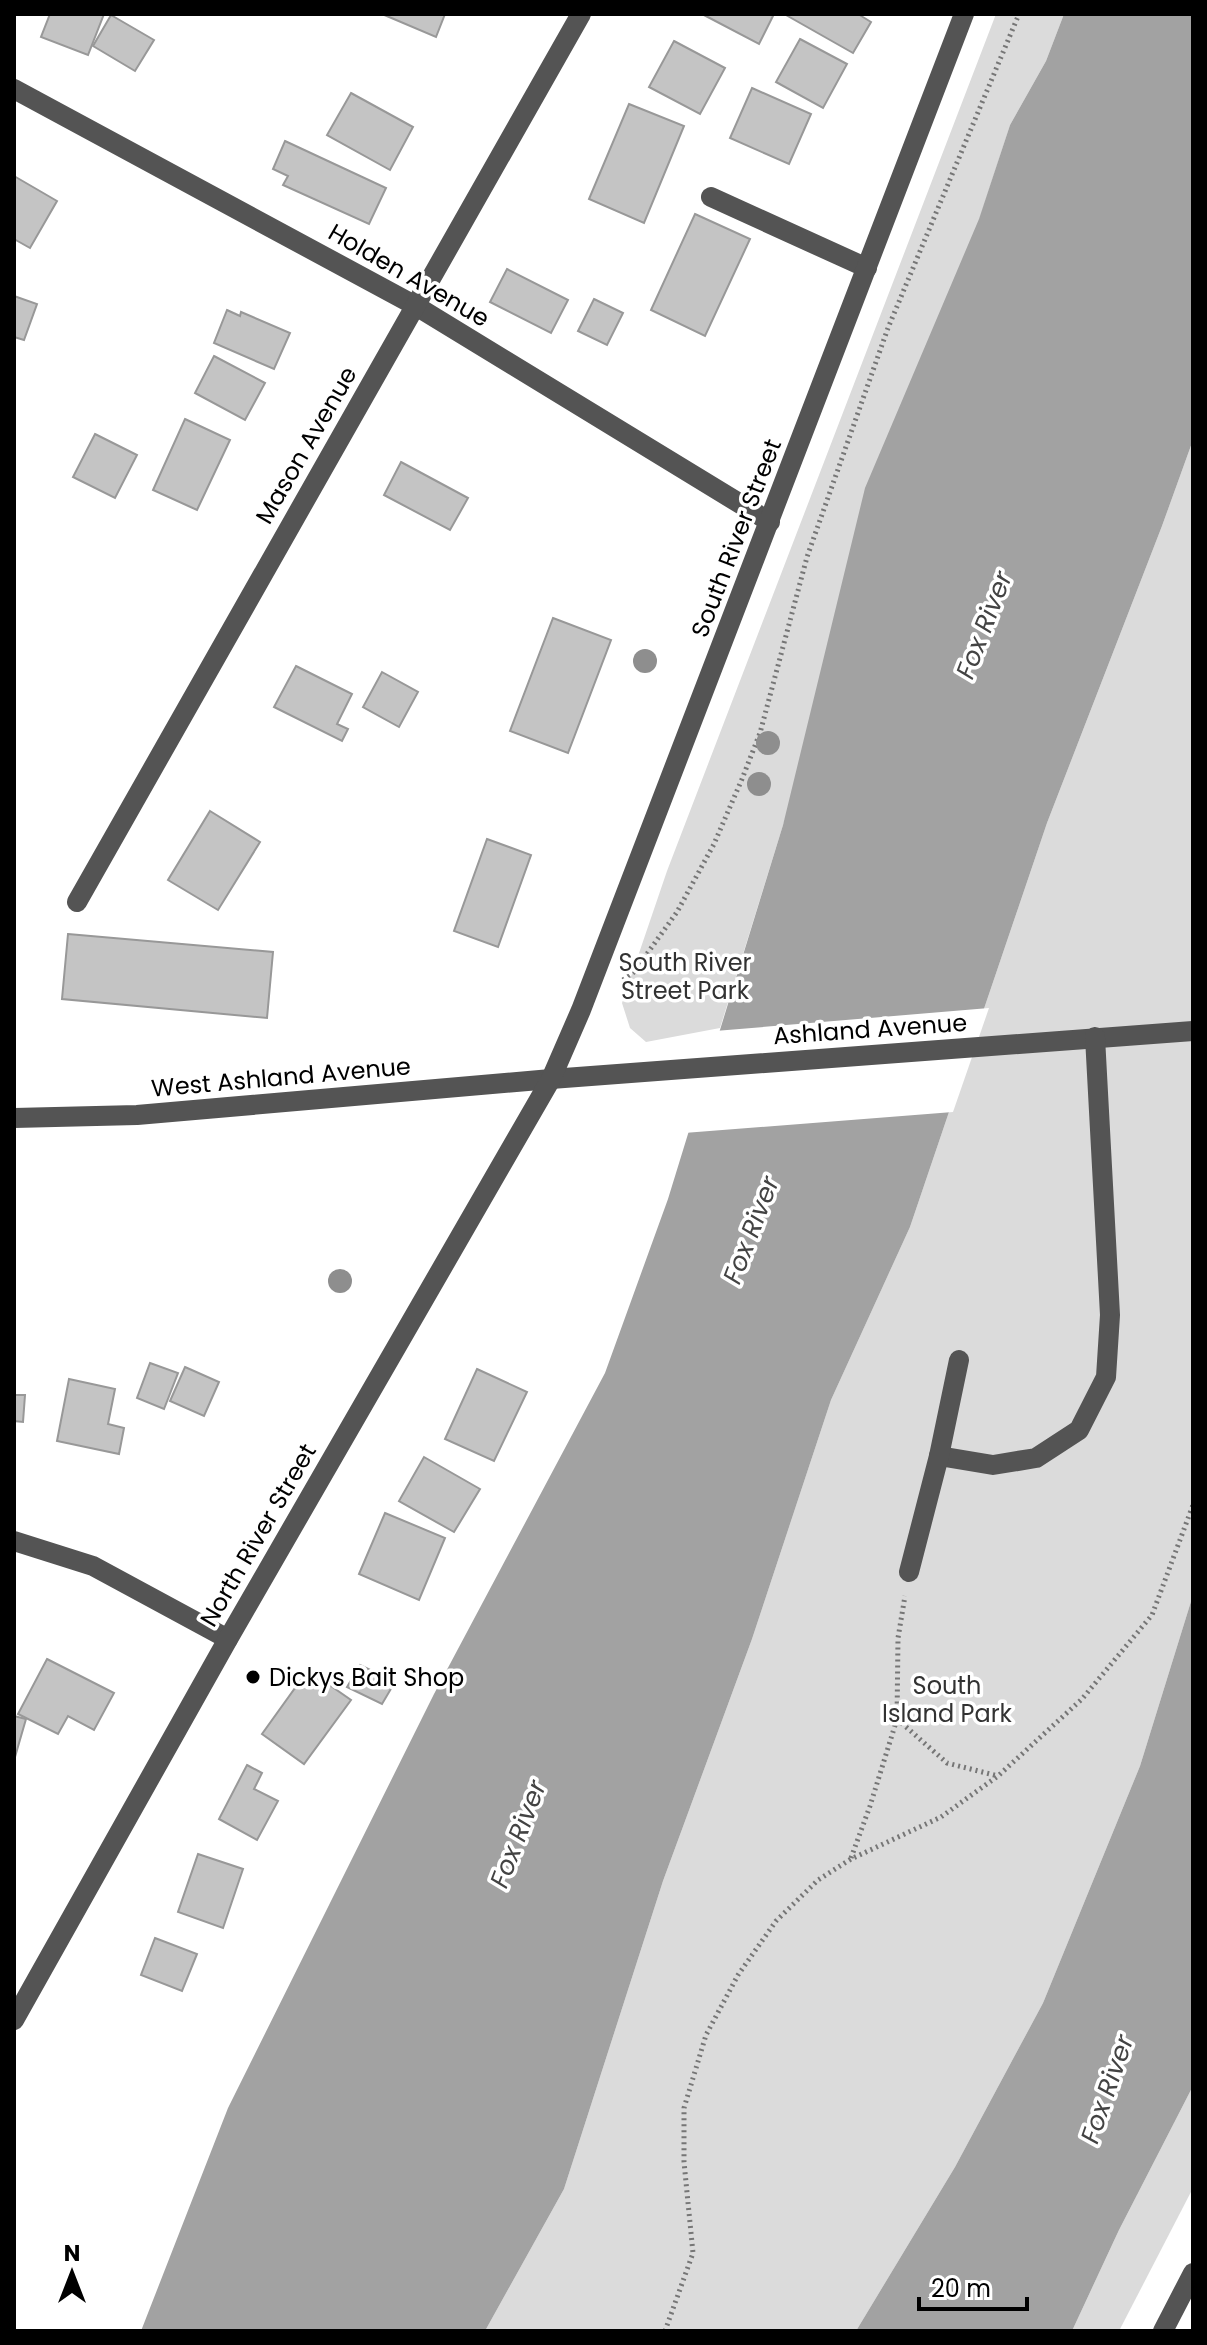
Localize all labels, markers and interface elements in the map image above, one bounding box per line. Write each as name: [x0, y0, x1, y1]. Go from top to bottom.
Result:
street label: Holden Avenue: [322, 215, 496, 335]
street label: Mason Avenue: [248, 360, 364, 530]
street label: South River Street: [683, 434, 789, 642]
water label: Fox River: [947, 565, 1021, 684]
park label: South River Street Park: [618, 946, 752, 1007]
street label: Ashland Avenue: [772, 1006, 968, 1052]
street label: West Ashland Avenue: [150, 1049, 412, 1105]
water label: Fox River: [714, 1170, 788, 1289]
street label: North River Street: [192, 1437, 324, 1633]
place label: Dickys Bait Shop: [269, 1661, 464, 1694]
marker: Dickys Bait Shop: [244, 1668, 262, 1686]
park label: South Island Park: [882, 1669, 1013, 1730]
water label: Fox River: [481, 1774, 555, 1893]
water label: Fox River: [1072, 2029, 1143, 2148]
north arrow: [32, 2233, 112, 2313]
text: N: [64, 2238, 80, 2269]
scale bar: [919, 2261, 1027, 2311]
text: 20 m: [931, 2272, 991, 2305]

